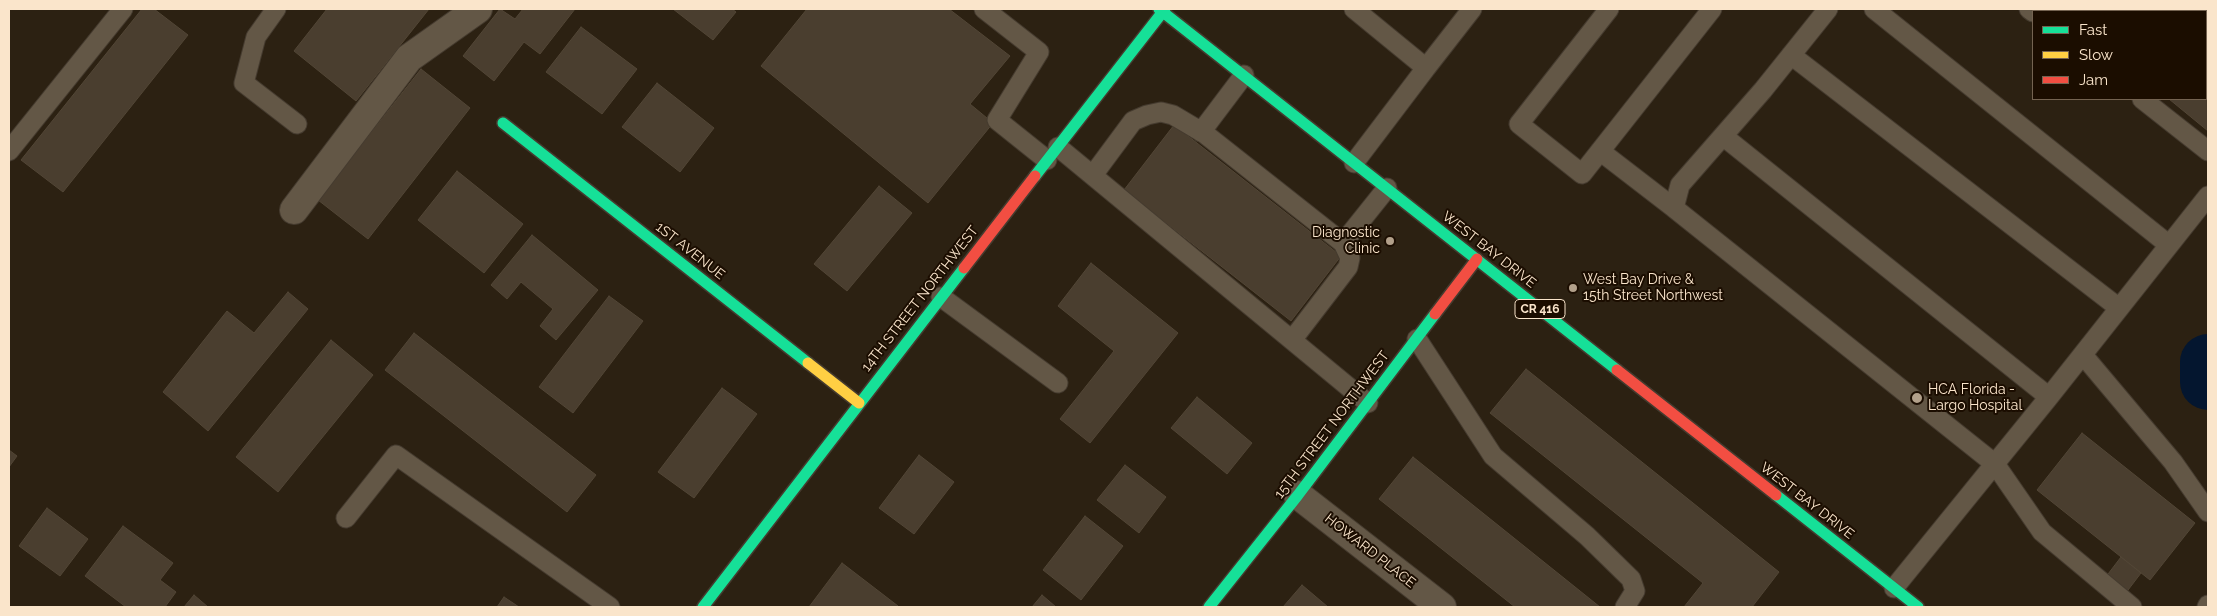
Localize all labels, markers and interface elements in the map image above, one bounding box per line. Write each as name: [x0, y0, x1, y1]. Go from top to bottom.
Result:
legend: [2032, 10, 2207, 100]
text: Fast: [2079, 21, 2107, 39]
text: Slow: [2079, 46, 2113, 64]
text: Jam: [2079, 71, 2108, 89]
street label: WEST BAY DRIVE: [1439, 208, 1539, 292]
street label: 1ST AVENUE: [652, 219, 728, 283]
street label: 14TH STREET NORTHWEST: [858, 223, 982, 375]
place label: Diagnostic Clinic: [1312, 225, 1380, 258]
marker: Diagnostic Clinic: [1384, 235, 1396, 247]
place label: West Bay Drive & 15th Street Northwest: [1583, 272, 1723, 304]
marker: West Bay Drive & 15th Street Northwest: [1567, 282, 1579, 294]
road number: CR 416: [1515, 300, 1565, 318]
street label: 15TH STREET NORTHWEST: [1271, 348, 1393, 502]
place label: HCA Florida - Largo Hospital: [1928, 382, 2022, 414]
marker: HCA Florida - Largo Hospital: [1910, 391, 1924, 405]
street label: WEST BAY DRIVE: [1757, 459, 1857, 543]
street label: HOWARD PLACE: [1321, 510, 1419, 592]

